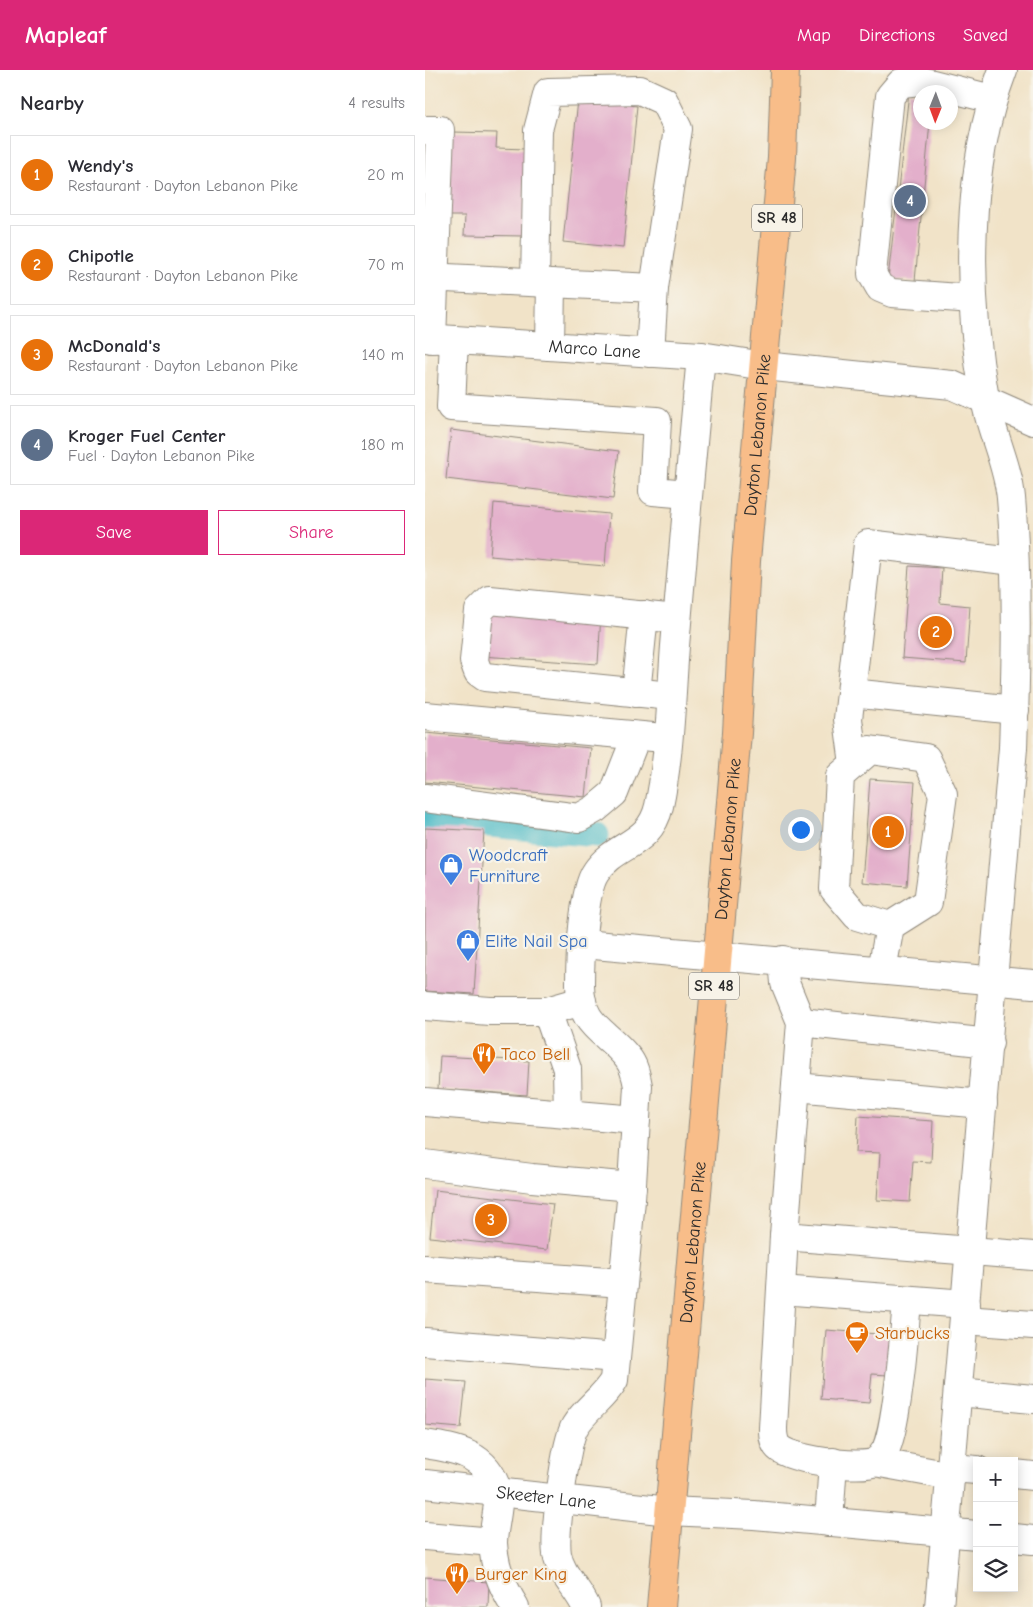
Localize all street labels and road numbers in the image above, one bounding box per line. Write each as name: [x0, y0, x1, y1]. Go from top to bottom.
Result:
road number: SR 48: [752, 204, 802, 232]
street label: Marco Lane: [548, 336, 641, 363]
street label: Dayton Lebanon Pike: [740, 353, 775, 517]
street label: Dayton Lebanon Pike: [710, 757, 745, 921]
road number: SR 48: [689, 972, 739, 999]
street label: Dayton Lebanon Pike: [675, 1160, 710, 1324]
street label: Skeeter Lane: [495, 1481, 597, 1513]

